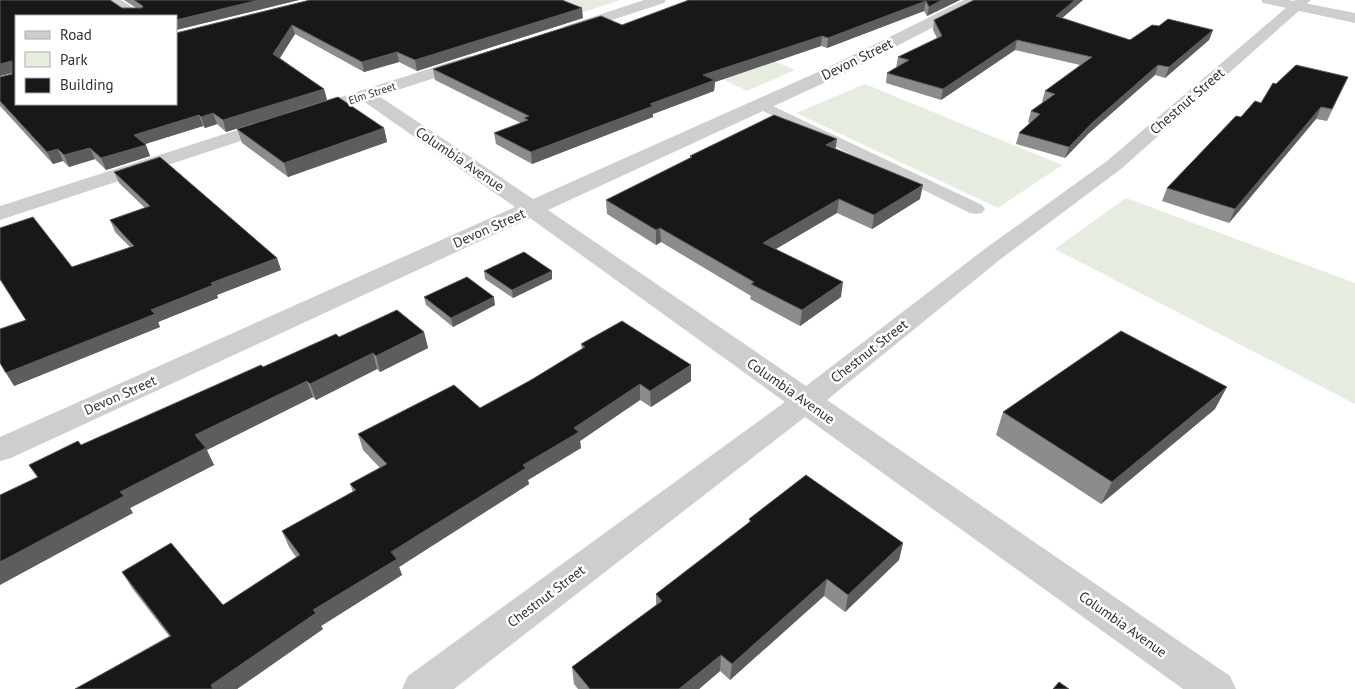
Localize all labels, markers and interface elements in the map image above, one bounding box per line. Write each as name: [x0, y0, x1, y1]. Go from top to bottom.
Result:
legend: [15, 15, 178, 105]
text: Road: [60, 25, 92, 44]
street label: Devon Street: [818, 34, 896, 84]
text: Park: [60, 50, 88, 69]
street label: Chestnut Street: [1146, 64, 1228, 138]
text: Building: [60, 75, 114, 94]
street label: Elm Street: [346, 79, 398, 107]
street label: Columbia Avenue: [412, 123, 508, 195]
street label: Devon Street: [450, 204, 528, 252]
street label: Chestnut Street: [827, 315, 911, 387]
street label: Columbia Avenue: [744, 354, 838, 428]
street label: Devon Street: [81, 371, 159, 419]
street label: Chestnut Street: [504, 561, 589, 631]
street label: Columbia Avenue: [1076, 587, 1170, 661]

